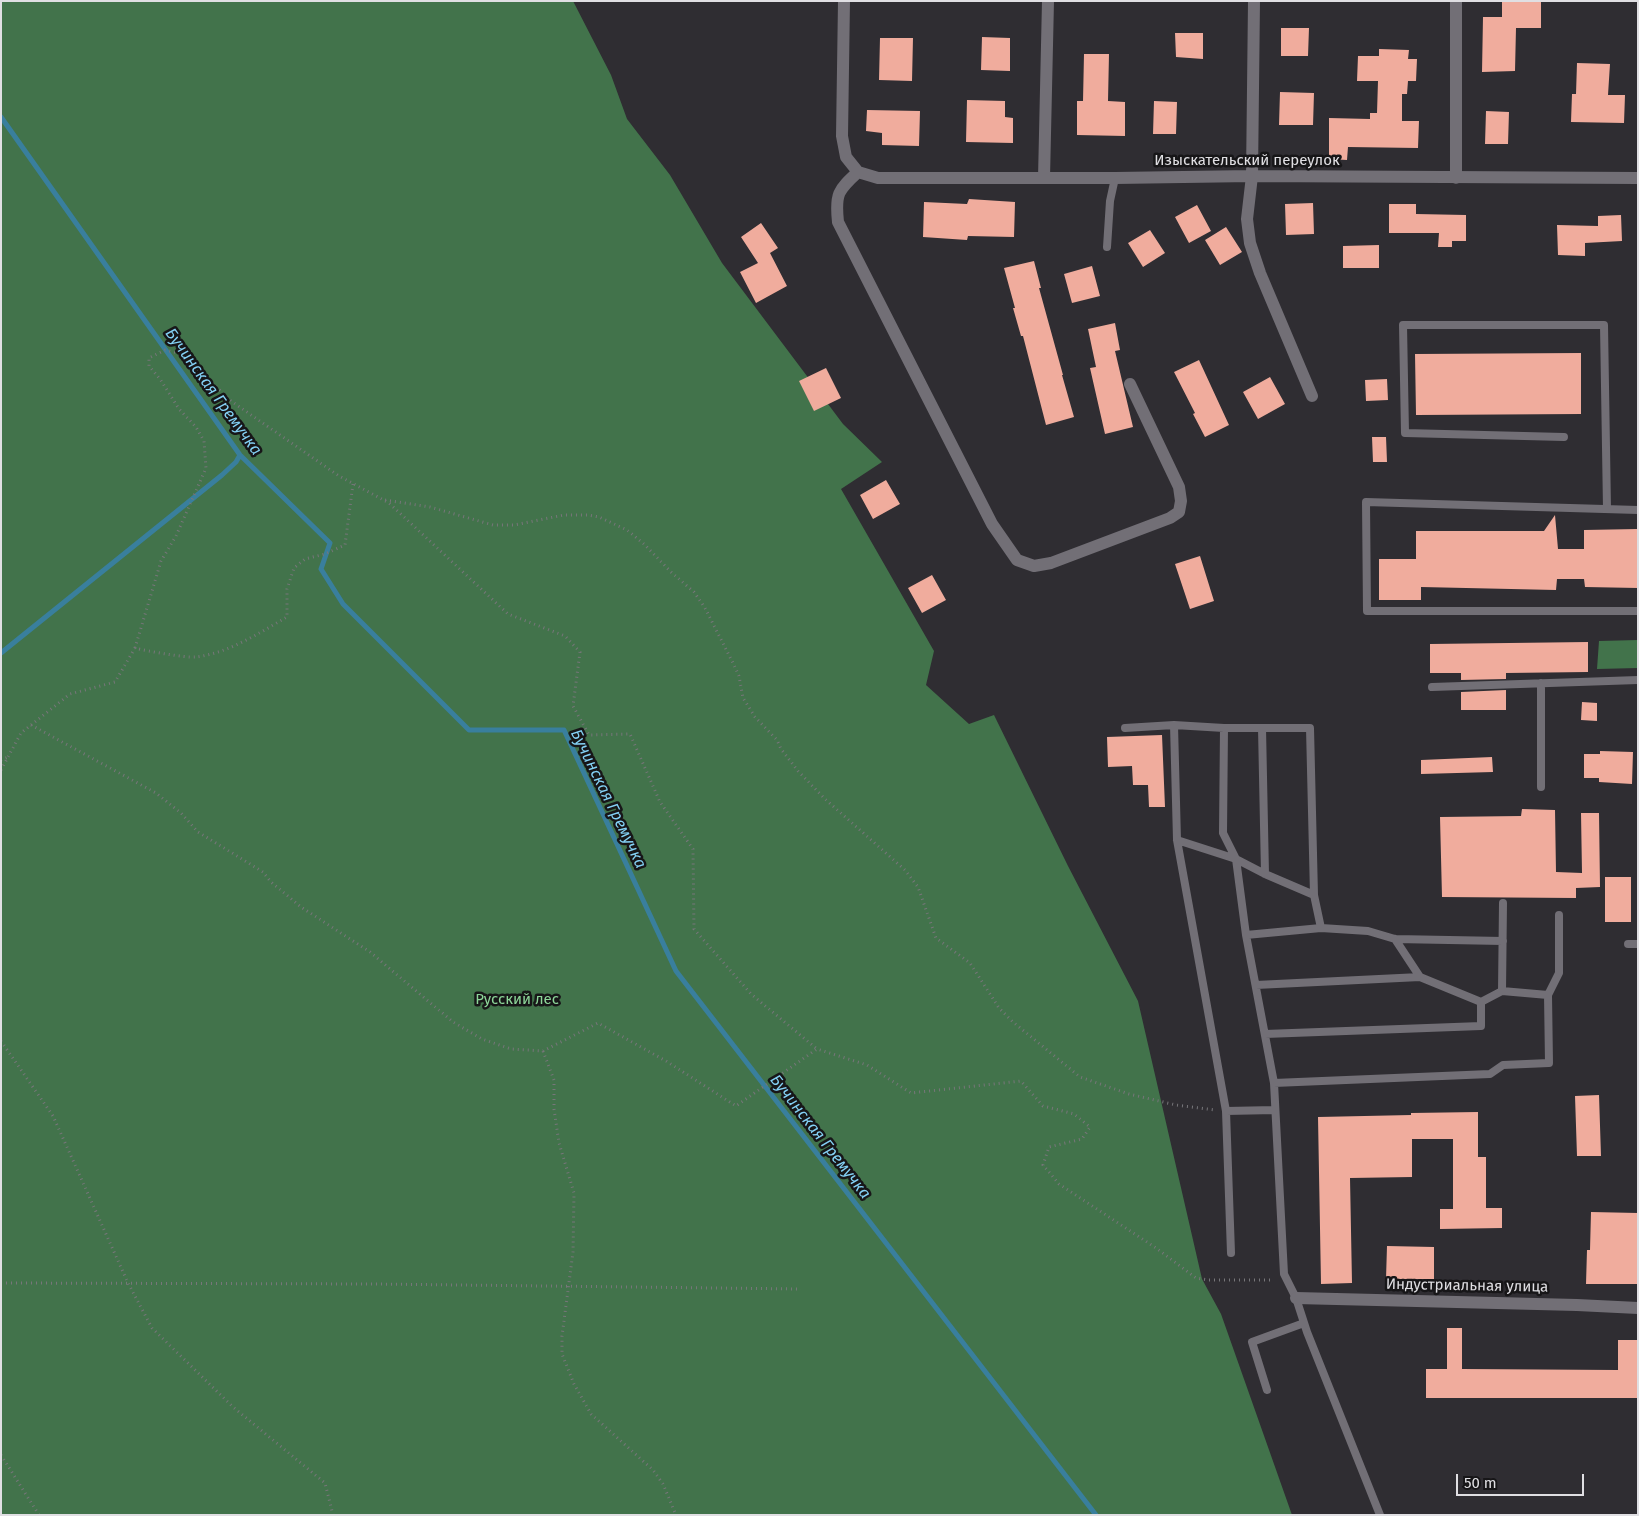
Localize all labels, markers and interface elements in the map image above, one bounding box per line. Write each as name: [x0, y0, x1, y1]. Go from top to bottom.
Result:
street label: Изыскательский переулок: [1154, 152, 1340, 170]
water label: Бучинская Гремучка: [160, 325, 266, 459]
water label: Бучинская Гремучка: [566, 726, 650, 872]
park label: Русский лес: [475, 991, 559, 1009]
water label: Бучинская Гремучка: [766, 1071, 874, 1203]
street label: Индустриальная улица: [1386, 1276, 1548, 1296]
scale bar: [1459, 1464, 1586, 1496]
text: 50 m: [1464, 1474, 1497, 1492]

